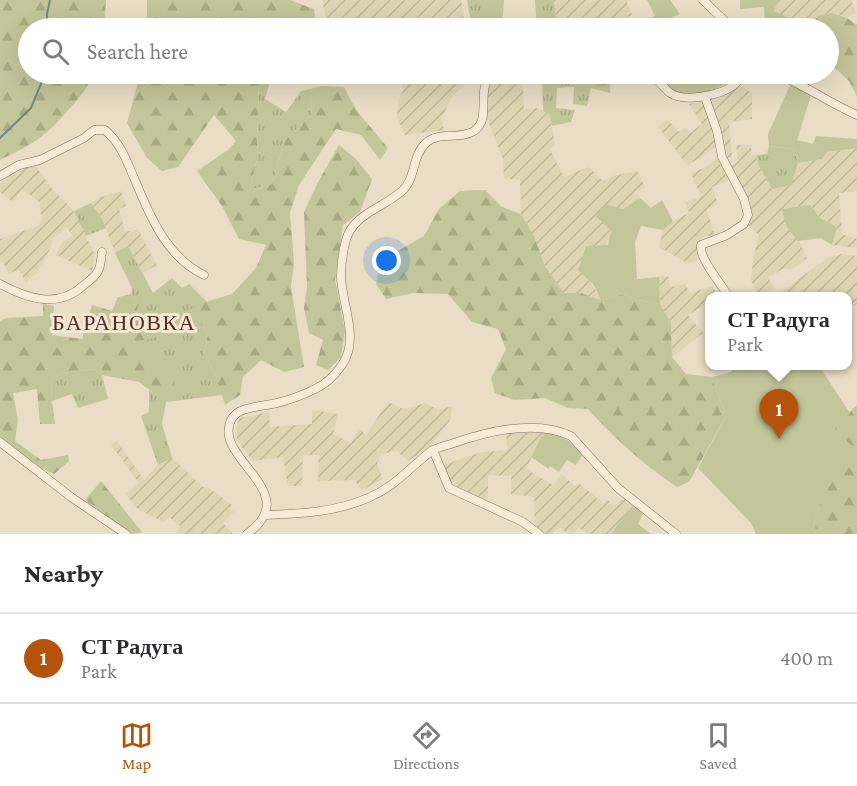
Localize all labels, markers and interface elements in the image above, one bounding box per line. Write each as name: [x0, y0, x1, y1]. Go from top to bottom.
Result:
search box: [18, 18, 839, 84]
icon: search: [39, 35, 72, 68]
text: Search here: [87, 39, 188, 64]
your location: [372, 246, 401, 275]
popup: [705, 292, 852, 370]
text: СТ Радуга: [727, 307, 830, 332]
district label: БАРАНОВКА: [52, 310, 196, 335]
text: Park: [727, 333, 763, 355]
pin: 1: [760, 390, 798, 439]
text: Nearby: [24, 559, 103, 588]
text: СТ Радуга: [81, 634, 183, 659]
text: 1: [40, 647, 47, 669]
text: 400 m: [780, 647, 833, 669]
text: Park: [81, 660, 117, 682]
tab: Map: [120, 719, 153, 772]
tab: Directions: [393, 719, 459, 772]
tab: Saved: [699, 719, 737, 772]

